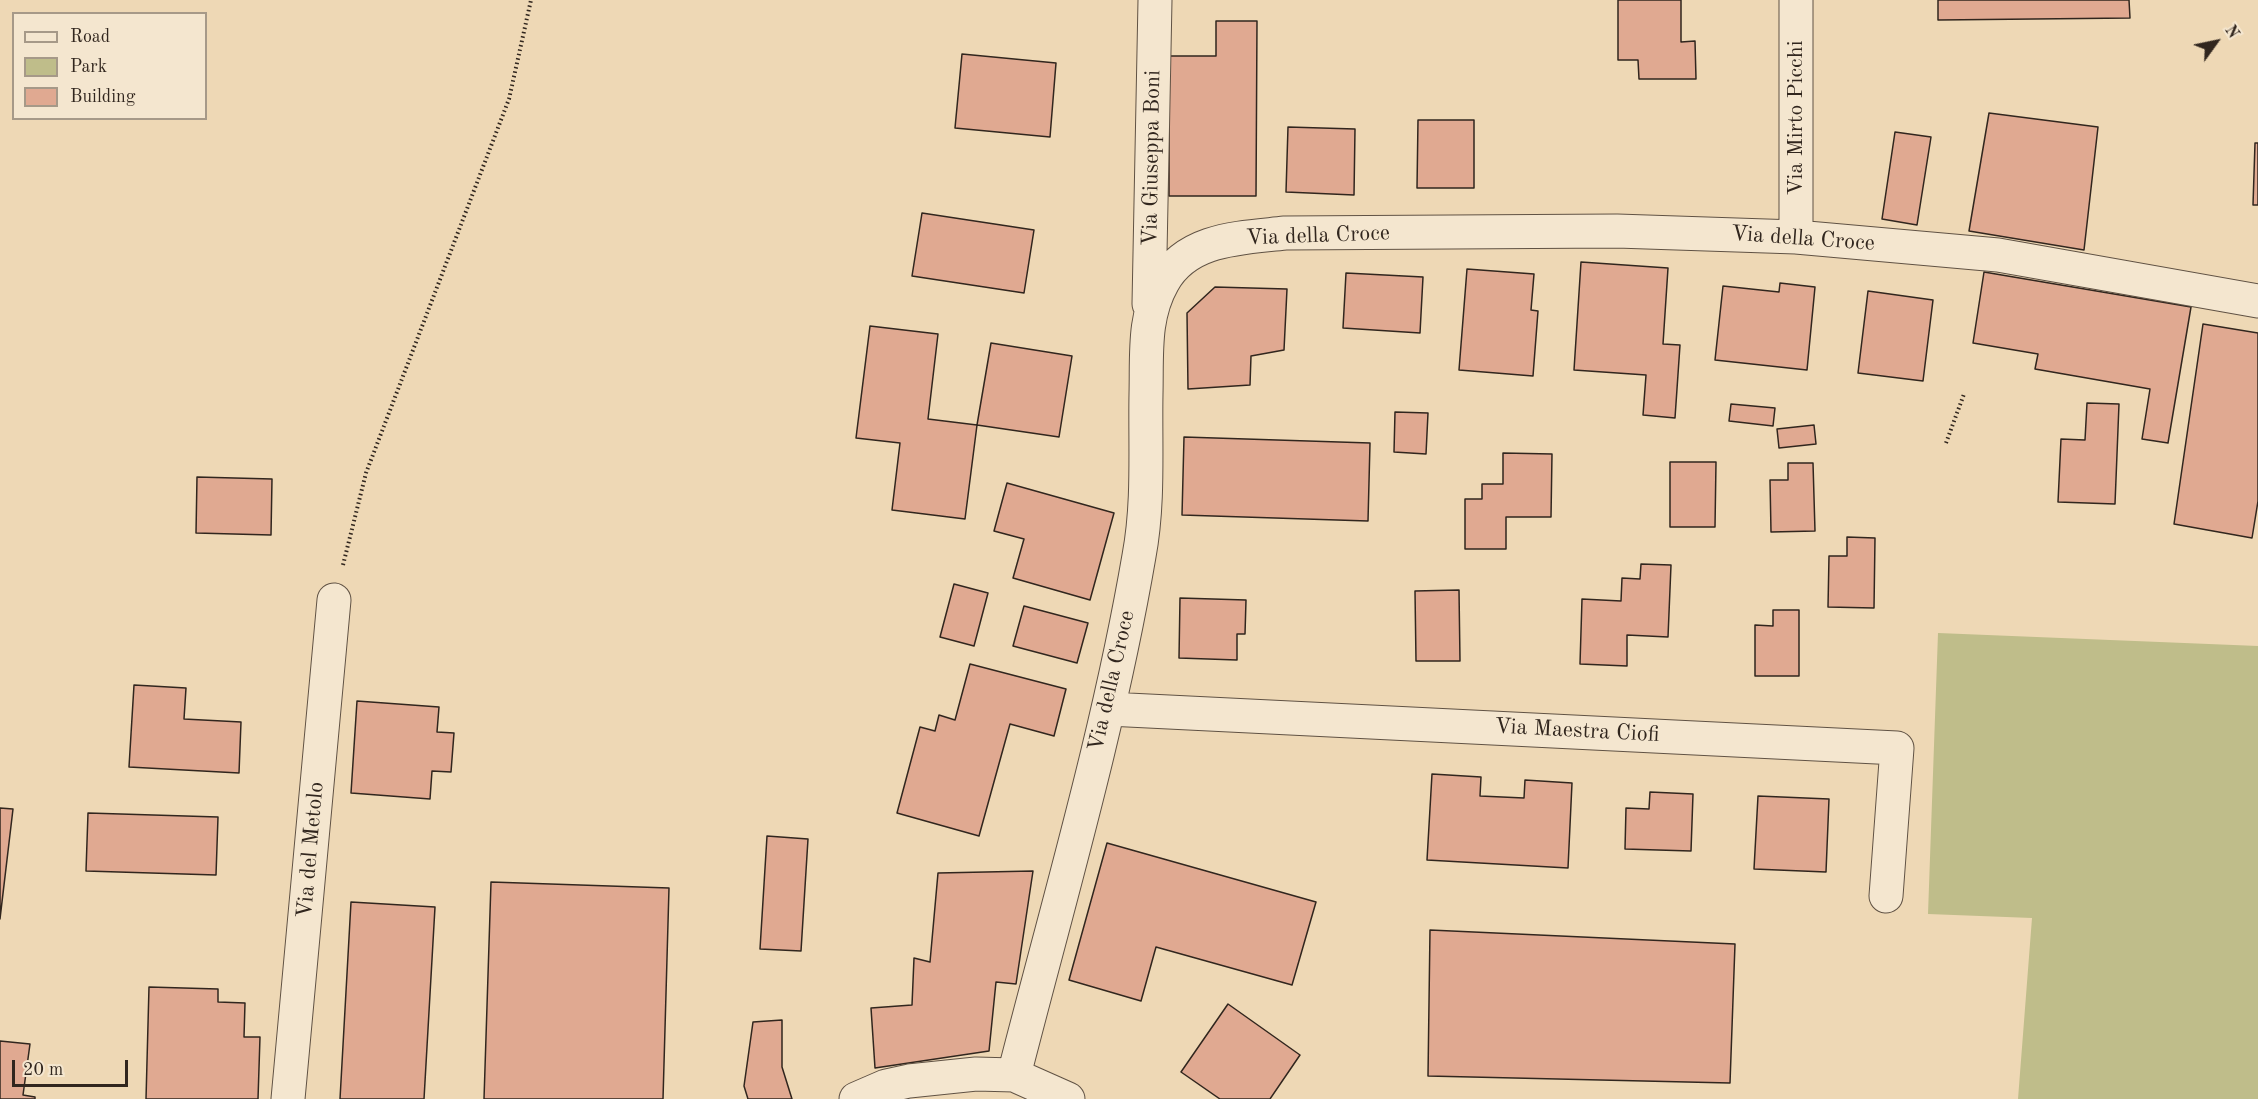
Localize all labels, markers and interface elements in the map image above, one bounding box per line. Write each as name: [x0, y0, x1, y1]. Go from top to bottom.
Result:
legend: [12, 12, 207, 120]
north arrow: [2186, 12, 2246, 72]
text: N: [2221, 23, 2241, 42]
text: Road: [70, 28, 110, 46]
street label: Via Mirto Picchi: [1783, 40, 1809, 196]
text: Park: [70, 58, 107, 76]
street label: Via Giuseppa Boni: [1137, 70, 1167, 246]
text: Building: [70, 88, 135, 106]
street label: Via della Croce: [1246, 220, 1390, 252]
street label: Via della Croce: [1730, 221, 1876, 257]
street label: Via della Croce: [1083, 608, 1141, 754]
street label: Via Maestra Ciofi: [1494, 714, 1660, 748]
street label: Via del Metolo: [292, 781, 330, 919]
scale bar: [15, 1048, 130, 1086]
text: 20 m: [23, 1061, 63, 1079]

